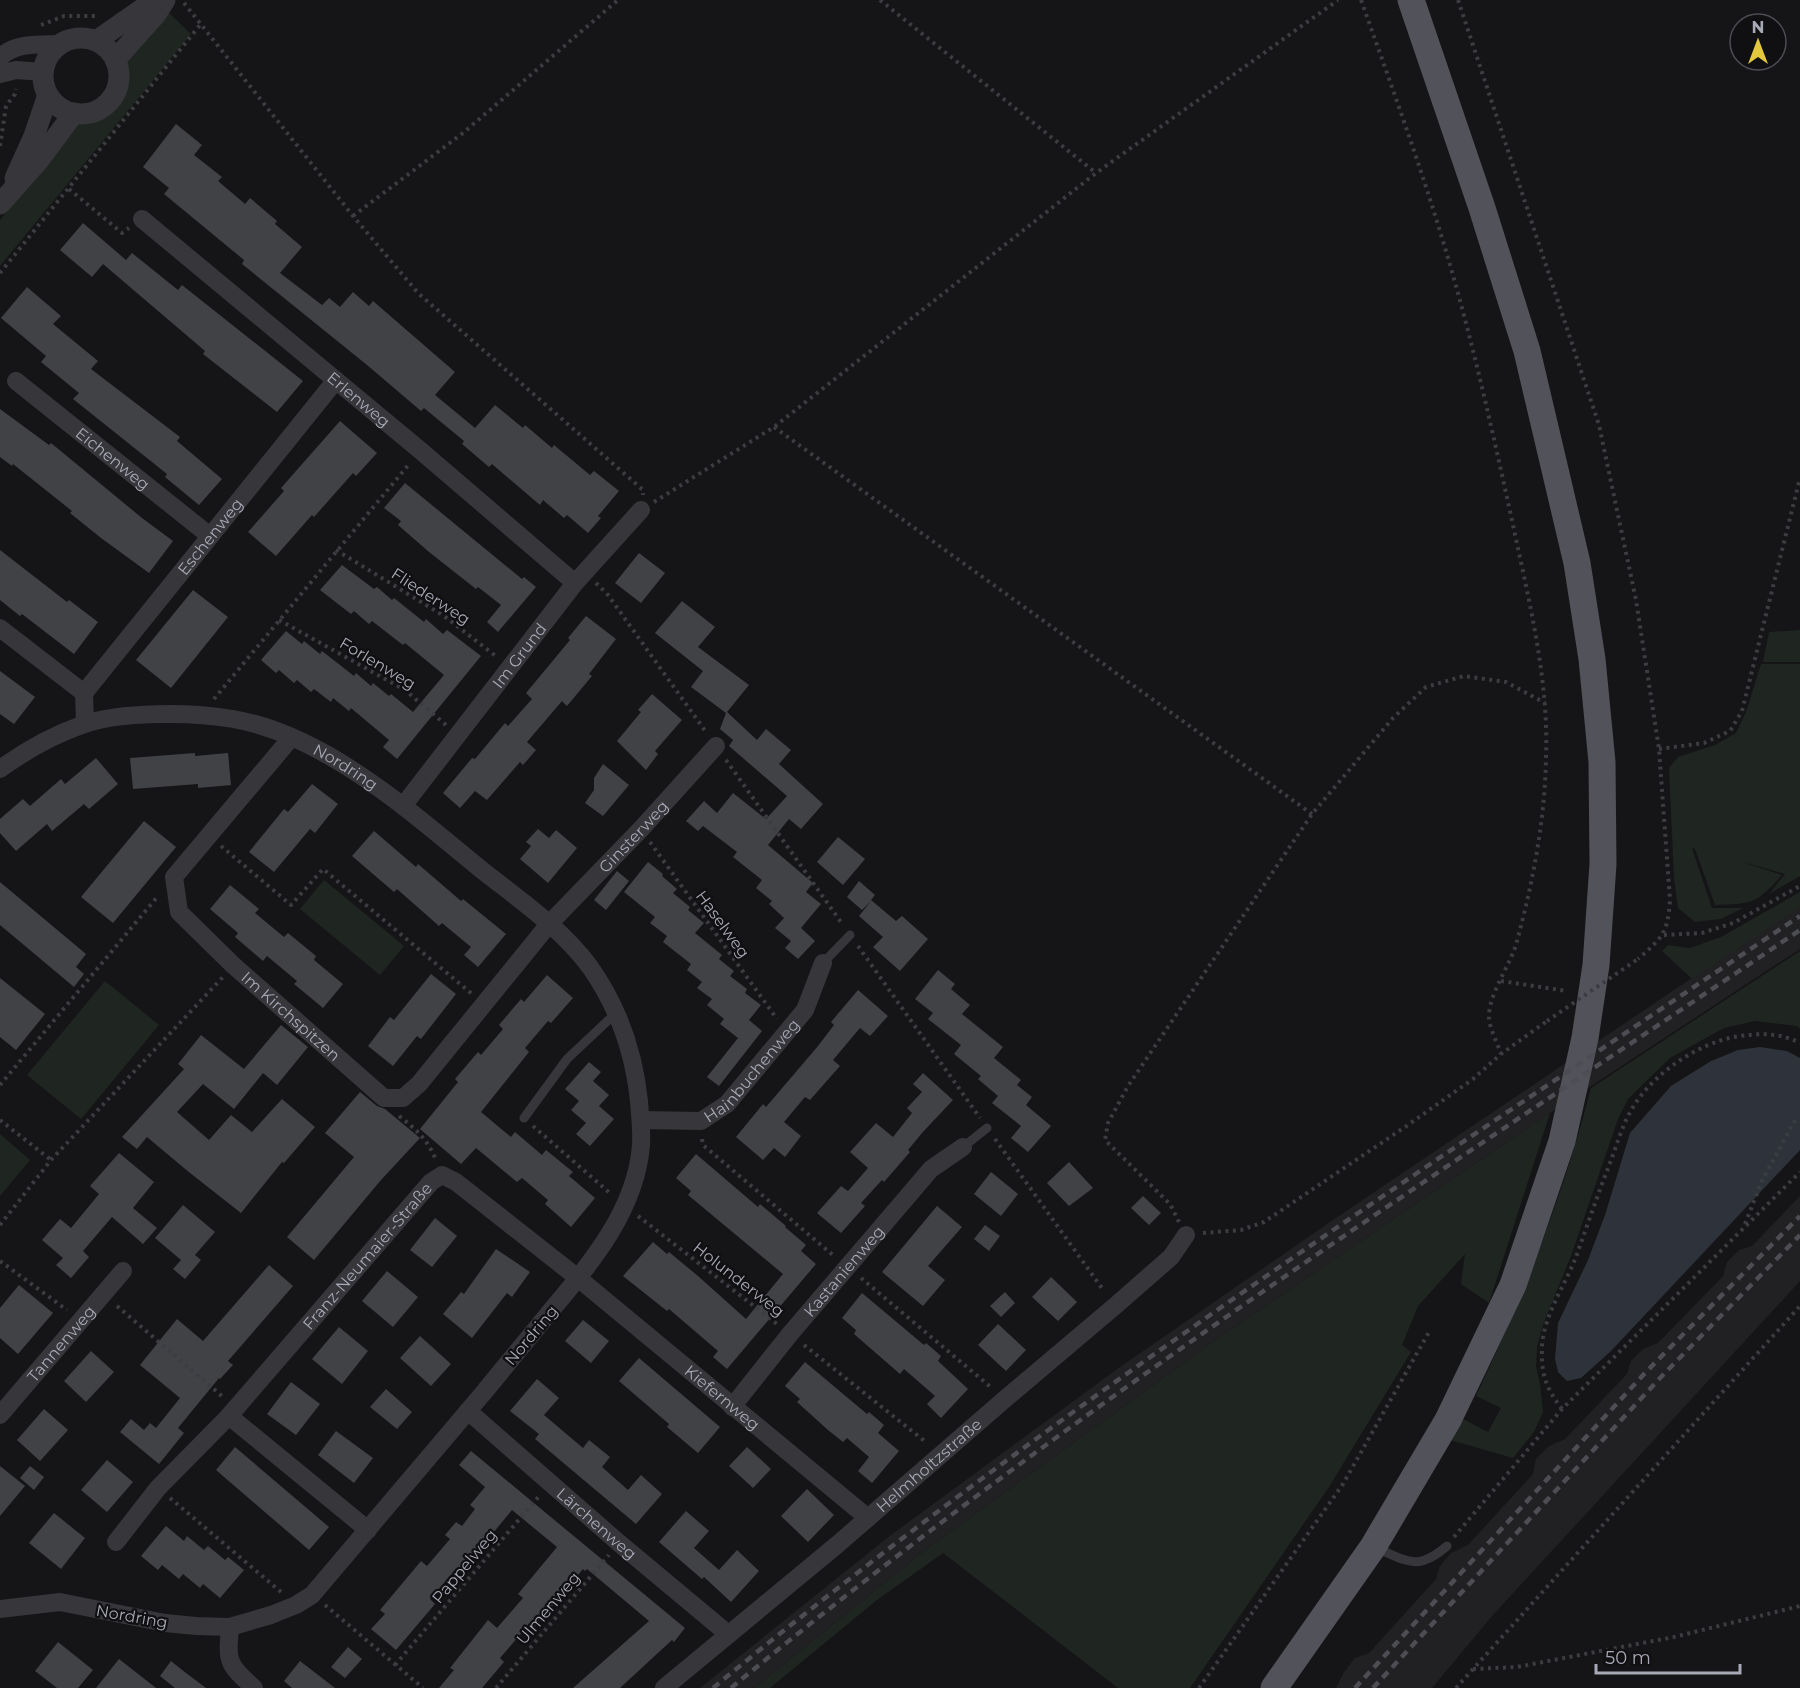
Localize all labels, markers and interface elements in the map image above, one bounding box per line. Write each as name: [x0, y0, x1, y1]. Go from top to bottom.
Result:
north arrow: [1728, 12, 1788, 72]
text: N: [1752, 18, 1764, 37]
street label: Erlenweg: [323, 368, 394, 431]
street label: Eichenweg: [72, 423, 153, 494]
street label: Eschenweg: [174, 495, 247, 579]
street label: Fliederweg: [388, 564, 474, 629]
street label: Im Grund: [488, 619, 551, 692]
street label: Forlenweg: [336, 633, 419, 694]
street label: Nordring: [310, 740, 381, 794]
street label: Ginsterweg: [595, 797, 672, 877]
street label: Haselweg: [692, 887, 753, 962]
street label: Im Kirchspitzen: [237, 968, 344, 1065]
street label: Hainbuchenweg: [700, 1015, 804, 1127]
street label: Franz-Neumaier-Straße: [299, 1179, 436, 1334]
street label: Kastanienweg: [800, 1222, 888, 1321]
street label: Holunderweg: [689, 1238, 788, 1321]
street label: Nordring: [501, 1301, 562, 1369]
street label: Tannenweg: [23, 1302, 99, 1386]
street label: Kiefernweg: [681, 1361, 763, 1434]
street label: Helmholtzstraße: [872, 1415, 986, 1517]
street label: Lärchenweg: [553, 1484, 640, 1564]
street label: Pappelweg: [428, 1525, 501, 1607]
street label: Ulmenweg: [513, 1568, 584, 1648]
street label: Nordring: [95, 1601, 169, 1632]
scale bar: [1596, 1637, 1740, 1675]
text: 50 m: [1605, 1647, 1651, 1669]

